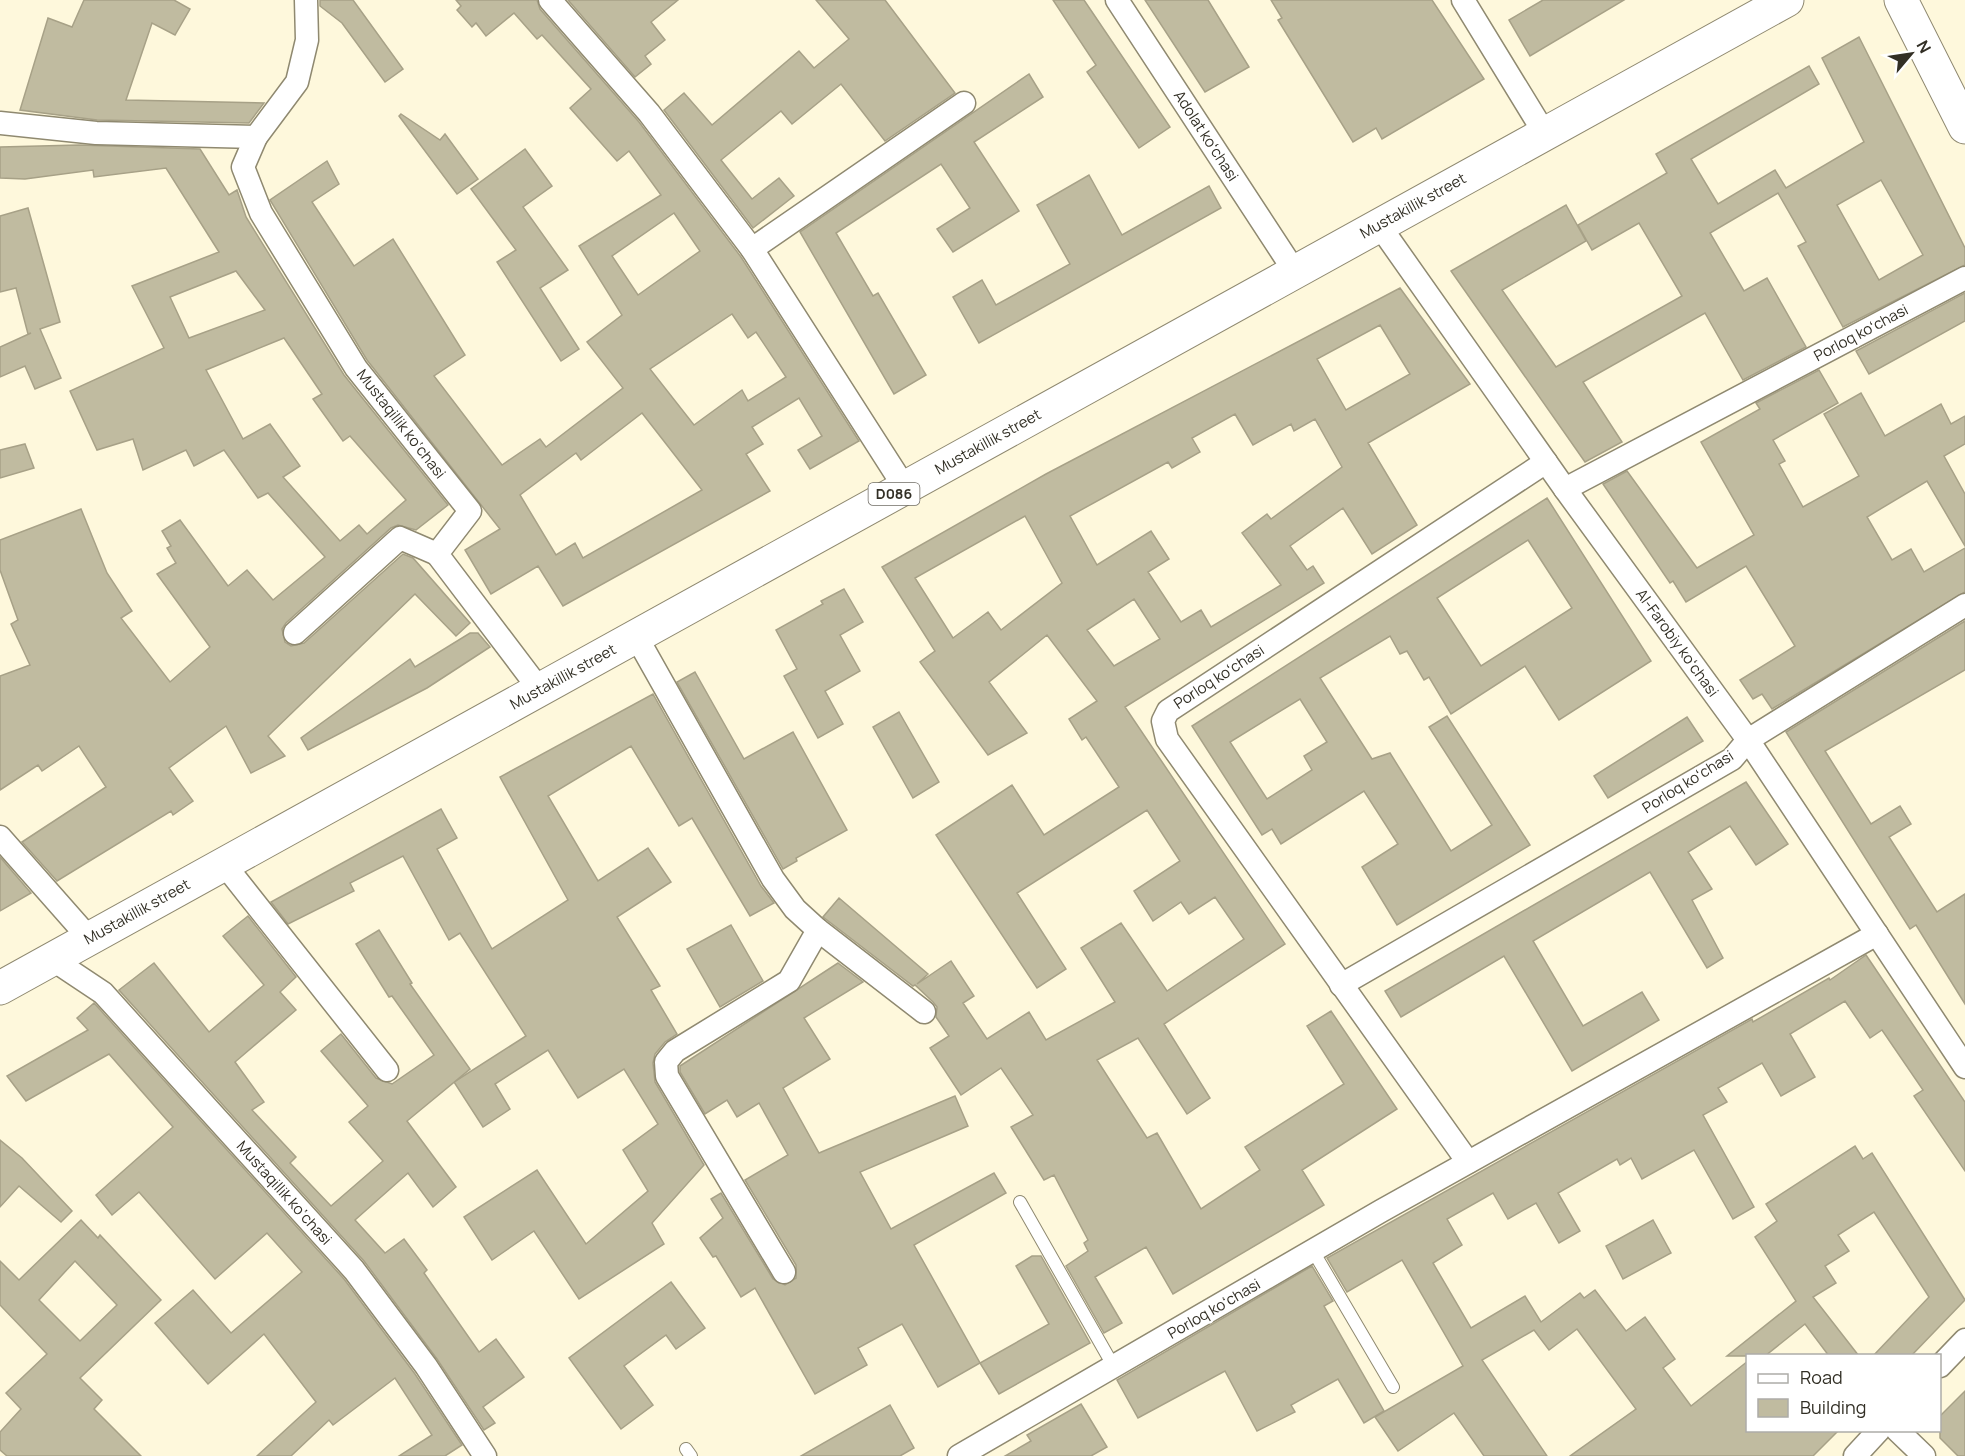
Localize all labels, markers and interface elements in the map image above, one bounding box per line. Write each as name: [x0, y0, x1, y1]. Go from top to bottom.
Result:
north arrow: [1881, 24, 1941, 84]
text: N: [1912, 36, 1937, 57]
street label: Adolat koʻchasi: [1169, 86, 1244, 185]
street label: Mustakillik street: [1356, 168, 1470, 243]
street label: Porloq koʻchasi: [1810, 299, 1912, 366]
street label: Mustaqillik ko‘chasi: [352, 365, 451, 483]
street label: Mustakillik street: [931, 404, 1045, 479]
road number: D086: [868, 483, 920, 505]
street label: Al-Farobiy koʻchasi: [1631, 584, 1724, 701]
street label: Mustakillik street: [506, 639, 620, 714]
street label: Porloq koʻchasi: [1169, 639, 1268, 714]
street label: Porloq koʻchasi: [1638, 745, 1737, 818]
street label: Mustakillik street: [80, 874, 194, 949]
street label: Mustaqillik ko‘chasi: [232, 1136, 337, 1249]
street label: Porloq koʻchasi: [1163, 1273, 1264, 1344]
legend: [1746, 1354, 1941, 1432]
text: Road: [1800, 1365, 1843, 1389]
text: Building: [1800, 1395, 1866, 1419]

